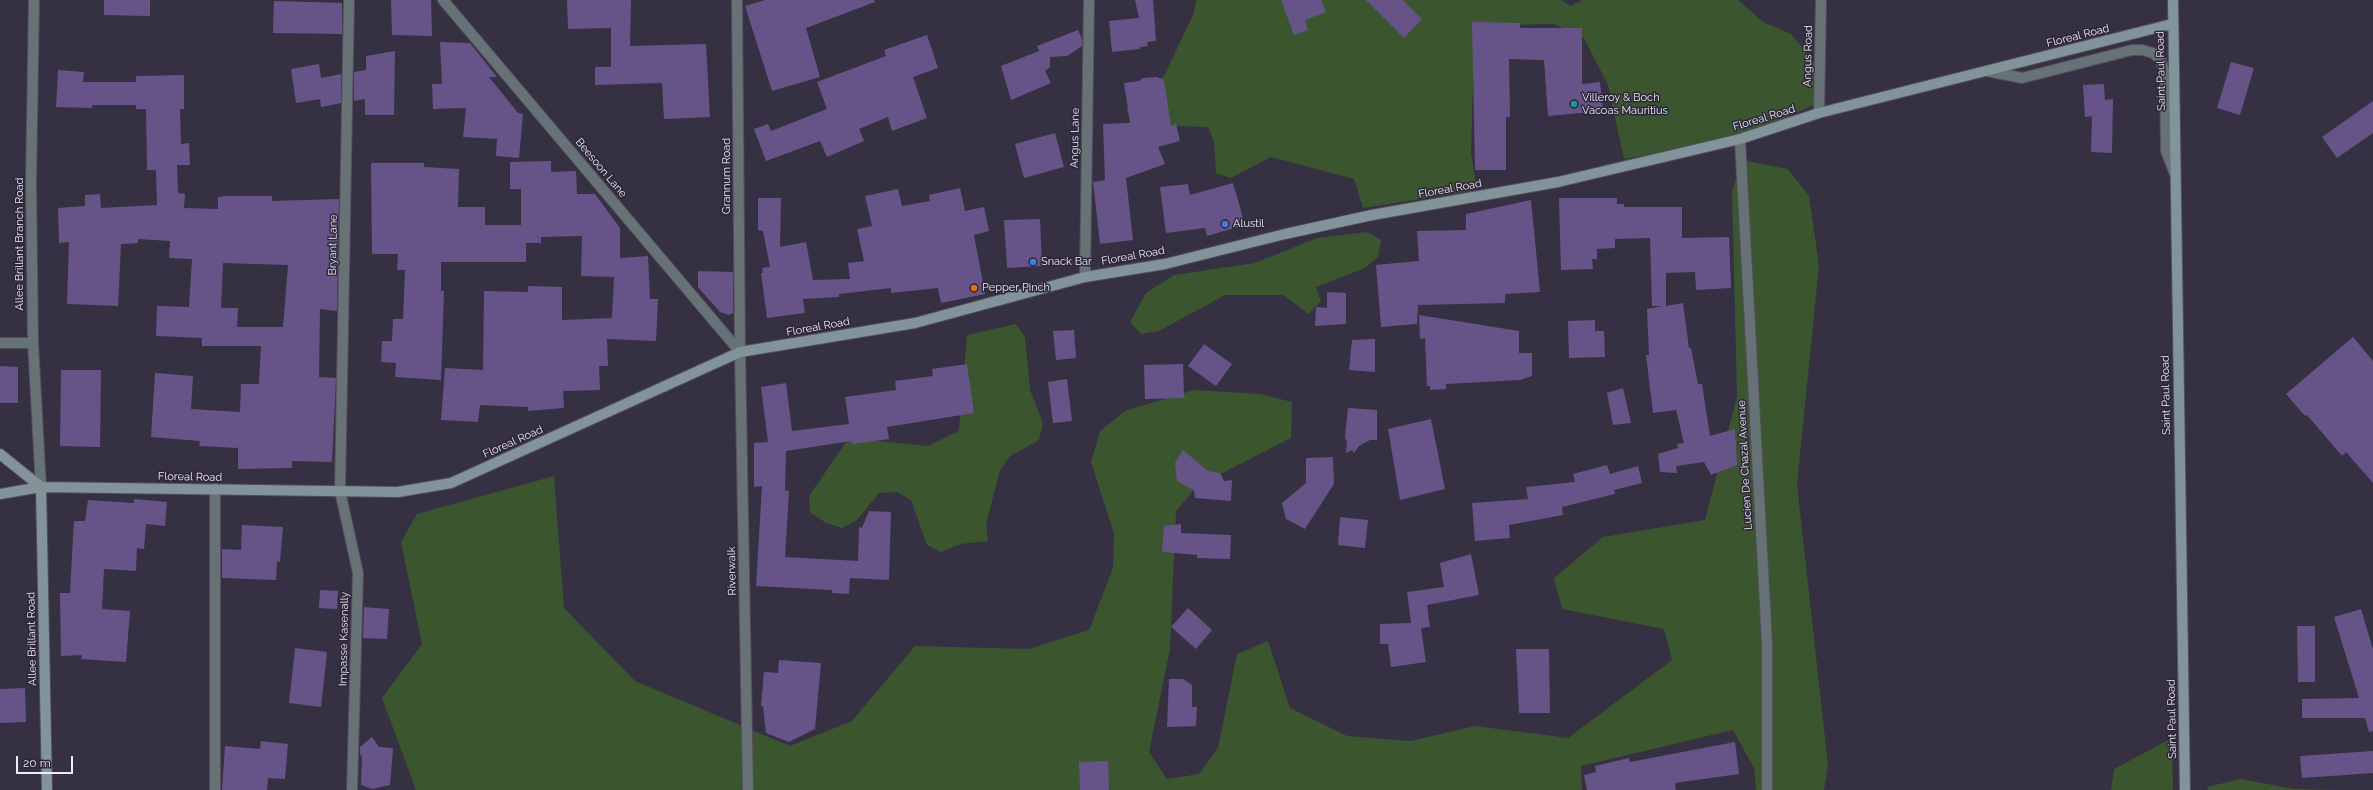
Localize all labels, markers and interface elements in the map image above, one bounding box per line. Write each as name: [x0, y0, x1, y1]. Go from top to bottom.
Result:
street label: Floreal Road: [2045, 22, 2111, 50]
street label: Angus Road: [1801, 25, 1815, 87]
street label: Saint Paul Road: [2154, 31, 2168, 111]
place label: Villeroy & Boch Vacoas Mauritius: [1582, 91, 1668, 117]
marker: Villeroy & Boch Vacoas Mauritius: [1569, 99, 1579, 109]
street label: Floreal Road: [1731, 102, 1797, 134]
street label: Angus Lane: [1068, 108, 1082, 168]
street label: Beesoon Lane: [572, 136, 630, 200]
street label: Grannum Road: [720, 138, 734, 214]
street label: Floreal Road: [1417, 177, 1483, 201]
street label: Allee Brillant Branch Road: [13, 178, 27, 310]
street label: Bryant Lane: [326, 214, 340, 276]
place label: Alustil: [1233, 217, 1264, 231]
marker: Alustil: [1220, 219, 1230, 229]
street label: Floreal Road: [1100, 244, 1166, 268]
place label: Snack Bar: [1041, 255, 1092, 269]
marker: Snack Bar: [1028, 257, 1038, 267]
place label: Pepper Pinch: [982, 281, 1050, 295]
marker: Pepper Pinch: [969, 283, 979, 293]
street label: Floreal Road: [785, 315, 851, 339]
street label: Saint Paul Road: [2159, 355, 2173, 435]
street label: Lucien De Chazal Avenue: [1735, 400, 1755, 530]
street label: Floreal Road: [481, 423, 545, 461]
street label: Floreal Road: [158, 470, 222, 484]
street label: Riverwalk: [725, 546, 739, 596]
street label: Allee Brillant Road: [25, 592, 39, 686]
street label: Impasse Kasenally: [337, 592, 351, 686]
street label: Saint Paul Road: [2165, 679, 2179, 759]
scale bar: [18, 748, 75, 774]
text: 20 m: [23, 756, 51, 770]

